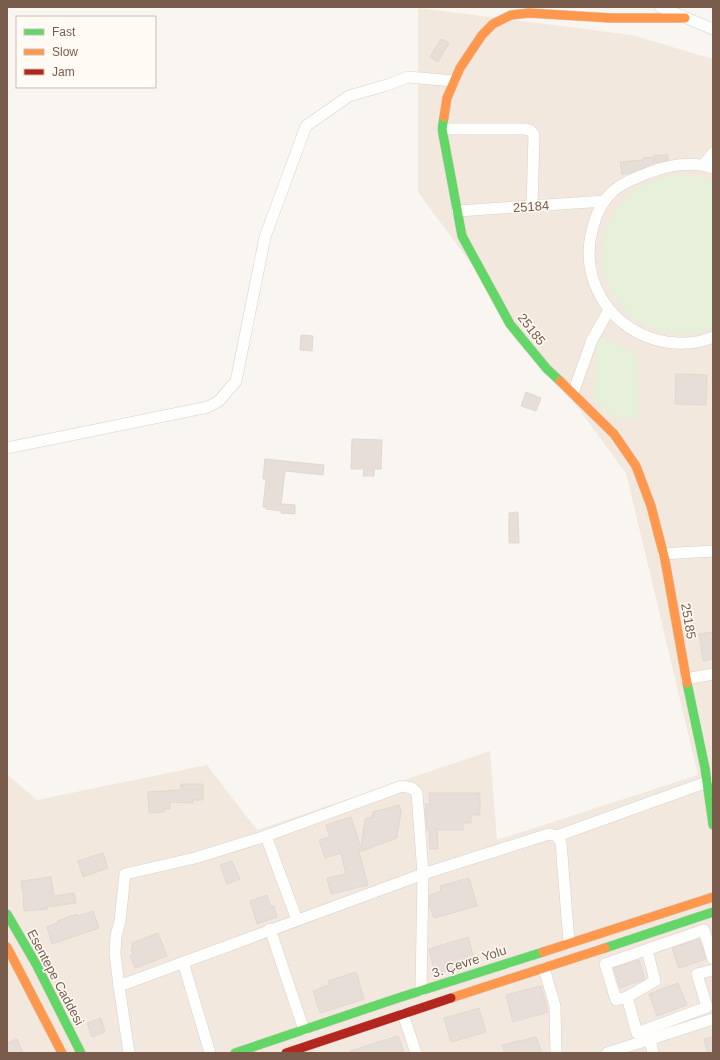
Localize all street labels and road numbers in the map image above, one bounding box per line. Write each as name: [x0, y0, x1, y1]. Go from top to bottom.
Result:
street label: 25184: [512, 198, 550, 215]
street label: 25185: [515, 310, 549, 348]
street label: 25185: [678, 602, 699, 640]
street label: Esentepe Caddesi: [24, 927, 87, 1028]
street label: 3. Çevre Yolu: [430, 942, 508, 981]

